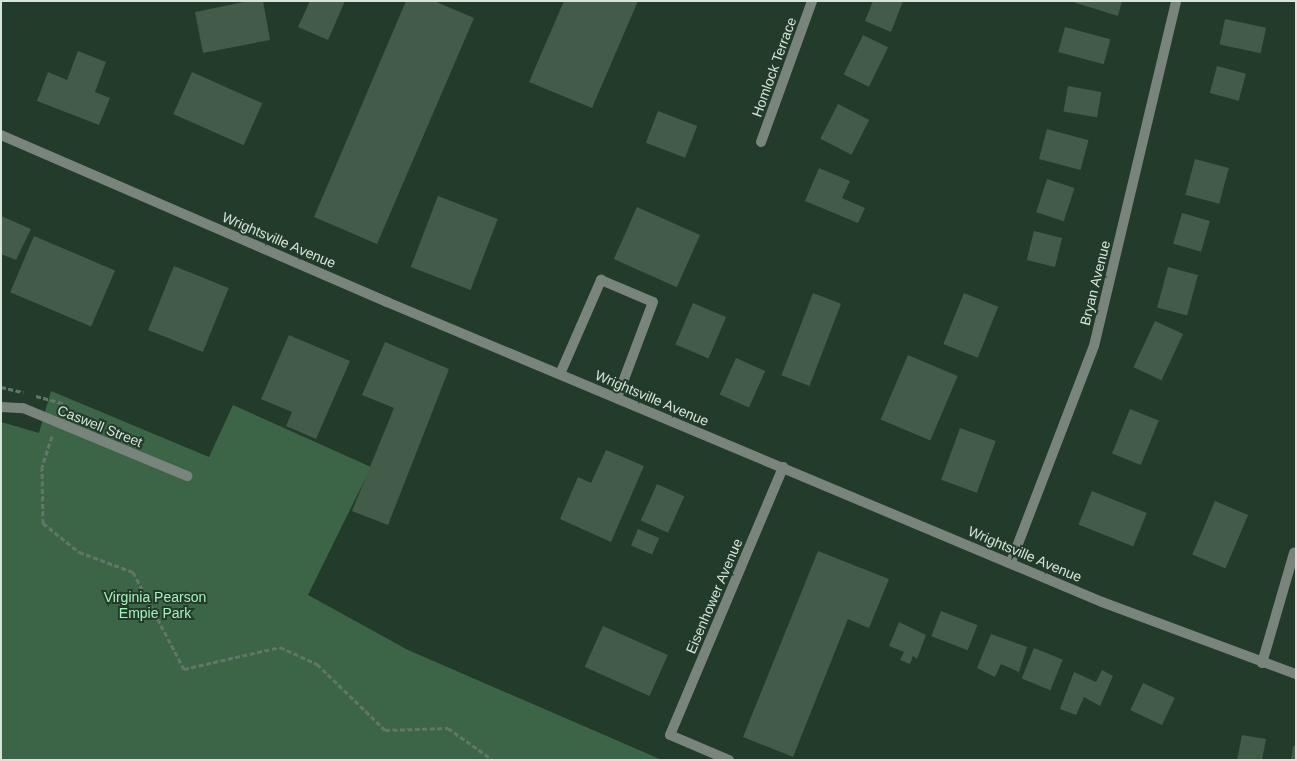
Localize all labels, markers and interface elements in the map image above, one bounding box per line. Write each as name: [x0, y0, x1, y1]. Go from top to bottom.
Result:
street label: Homlock Terrace: [748, 15, 800, 119]
street label: Wrightsville Avenue: [219, 208, 339, 272]
street label: Bryan Avenue: [1076, 238, 1114, 328]
street label: Wrightsville Avenue: [592, 366, 712, 430]
street label: Caswell Street: [55, 401, 145, 451]
street label: Wrightsville Avenue: [965, 522, 1085, 586]
street label: Eisenhower Avenue: [682, 536, 746, 656]
park label: Virginia Pearson Empie Park: [104, 589, 206, 622]

